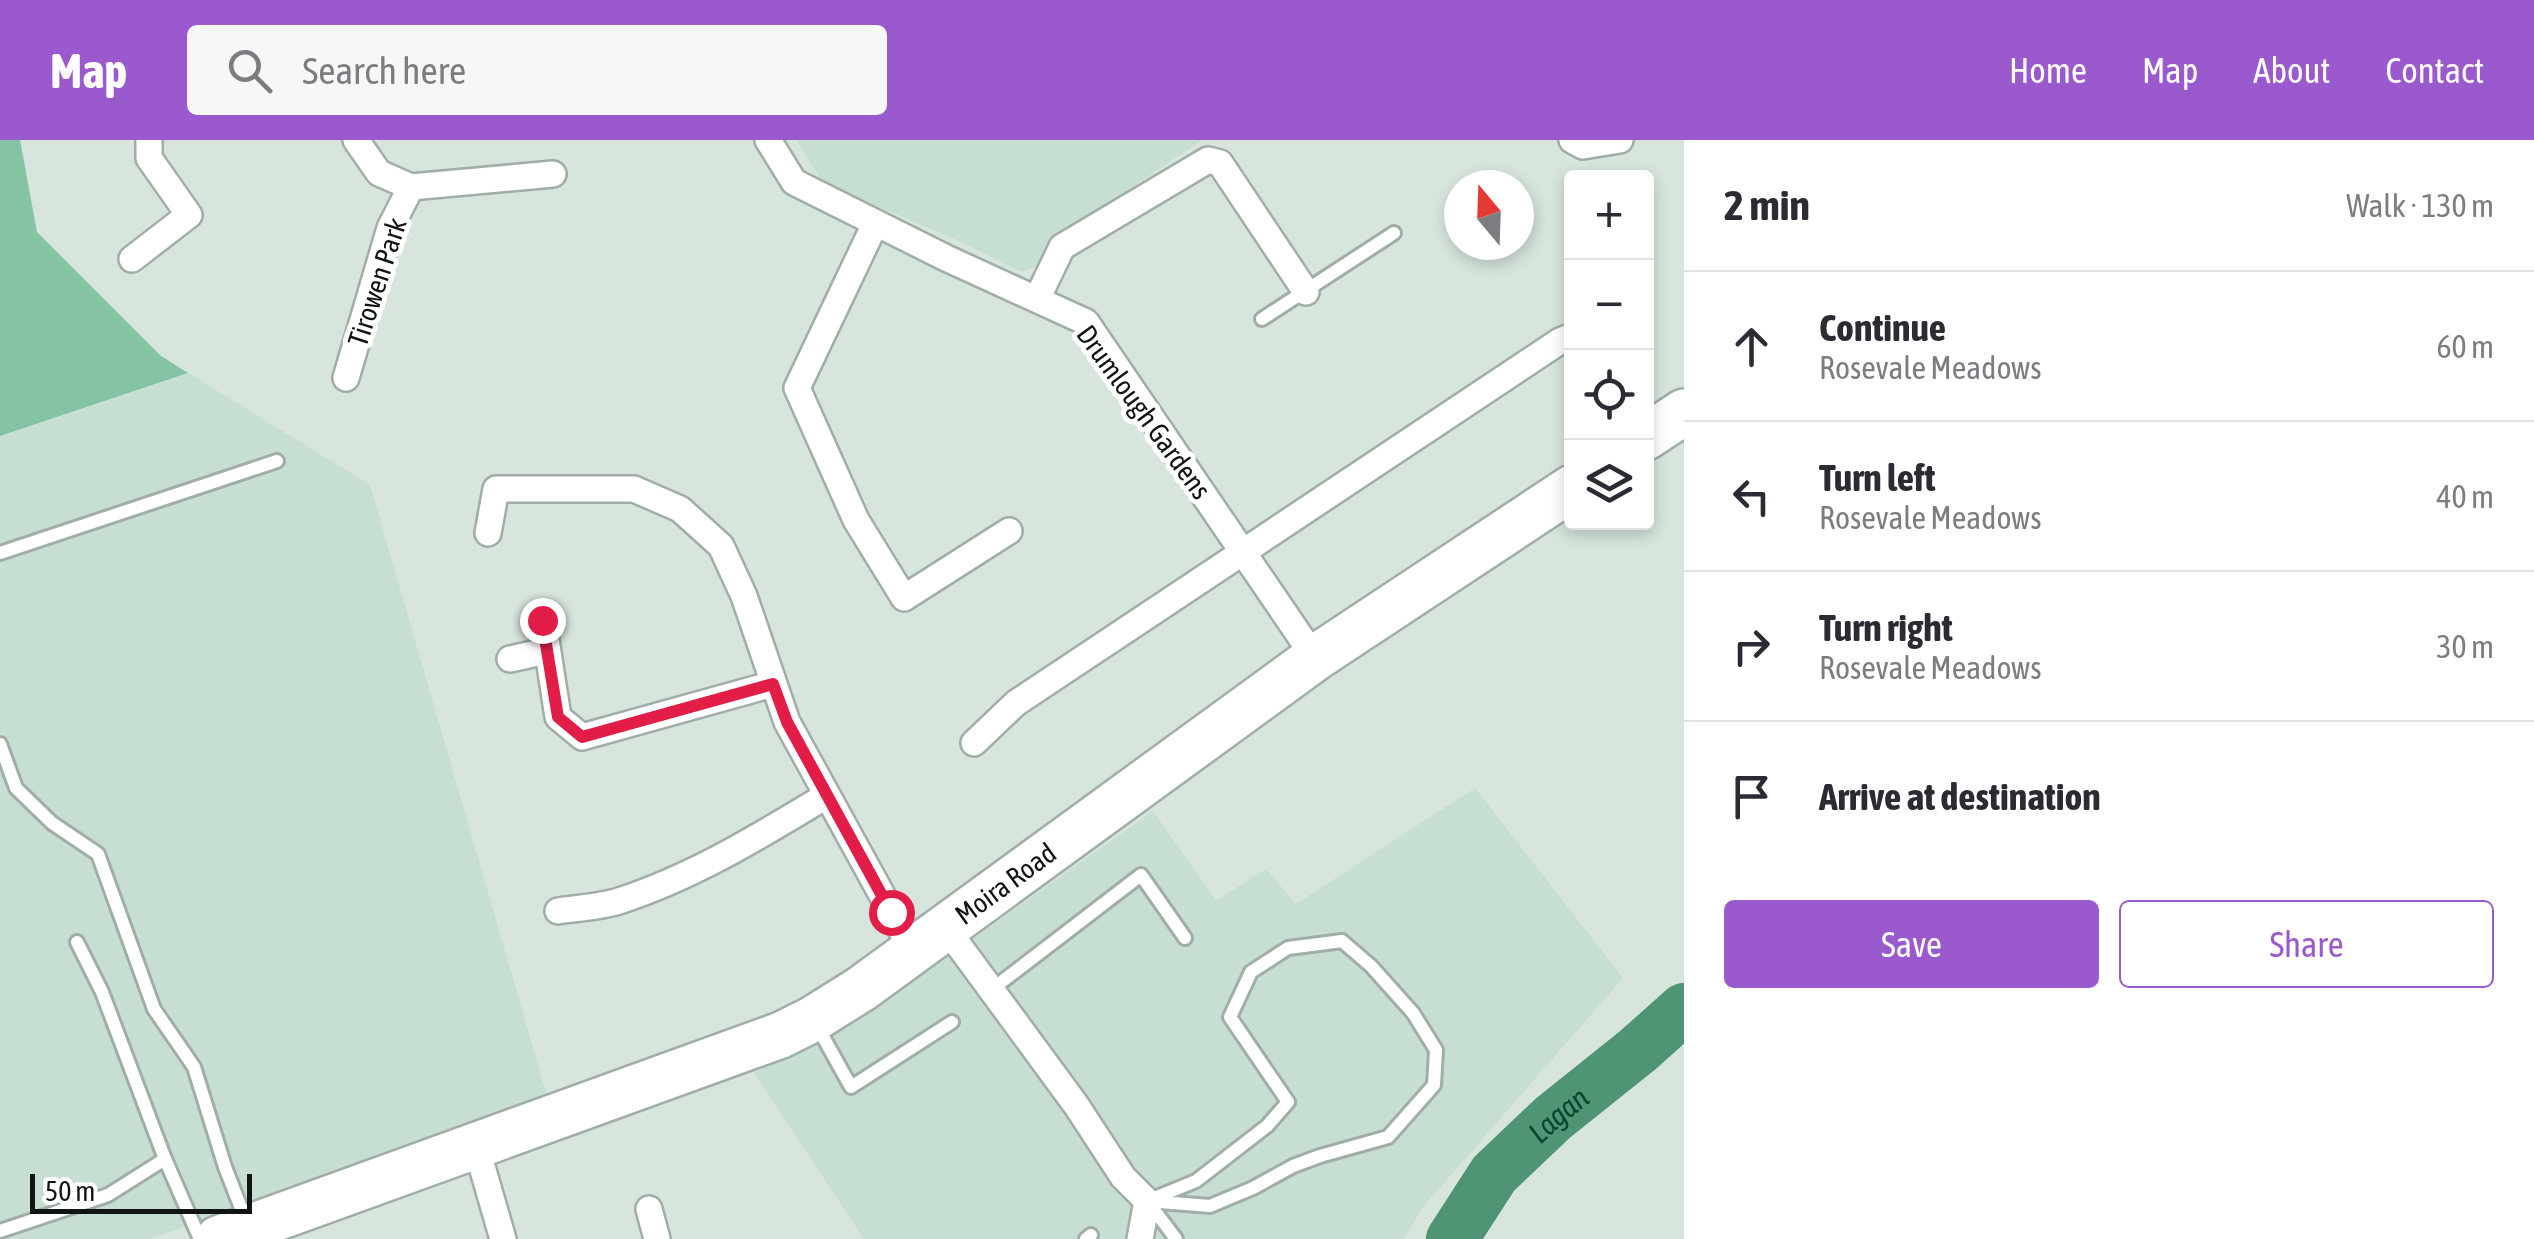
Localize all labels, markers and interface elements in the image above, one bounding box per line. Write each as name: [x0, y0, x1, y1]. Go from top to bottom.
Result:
search box: [187, 25, 887, 115]
text: Map: [50, 43, 127, 98]
icon: search: [222, 43, 277, 98]
text: Search here: [302, 49, 466, 92]
text: Home: [2009, 50, 2087, 90]
text: Map: [2142, 50, 2198, 90]
text: About: [2253, 50, 2330, 90]
text: Contact: [2385, 50, 2484, 90]
north arrow: [1444, 170, 1534, 260]
map controls: [1564, 170, 1654, 530]
button: +: [1564, 170, 1654, 260]
text: 2 min: [1724, 181, 1810, 229]
text: Walk · 130 m: [2346, 187, 2494, 224]
street label: Tirowen Park: [341, 214, 413, 350]
button: −: [1564, 260, 1654, 350]
text: Continue: [1819, 306, 1946, 349]
street label: Drumlough Gardens: [1070, 319, 1218, 505]
icon: ahead: [1724, 319, 1779, 374]
text: 60 m: [2436, 328, 2494, 365]
text: Rosevale Meadows: [1819, 349, 2042, 386]
button: locate: [1564, 350, 1654, 440]
button: layers: [1564, 440, 1654, 530]
text: Turn left: [1819, 456, 1935, 499]
icon: left: [1724, 469, 1779, 524]
text: 40 m: [2436, 478, 2494, 515]
text: Rosevale Meadows: [1819, 499, 2042, 536]
route end: [520, 598, 566, 644]
text: Turn right: [1819, 606, 1953, 649]
icon: right: [1724, 619, 1779, 674]
text: 30 m: [2436, 628, 2494, 665]
text: Rosevale Meadows: [1819, 649, 2042, 686]
icon: arrive: [1724, 769, 1779, 824]
text: Arrive at destination: [1819, 775, 2101, 818]
street label: Moira Road: [949, 836, 1062, 931]
route start: [869, 890, 915, 936]
button: Save: [1724, 900, 2099, 988]
button: Share: [2119, 900, 2494, 988]
water label: Lagan: [1521, 1080, 1595, 1149]
scale bar: [30, 1169, 252, 1214]
text: 50 m: [45, 1175, 95, 1207]

